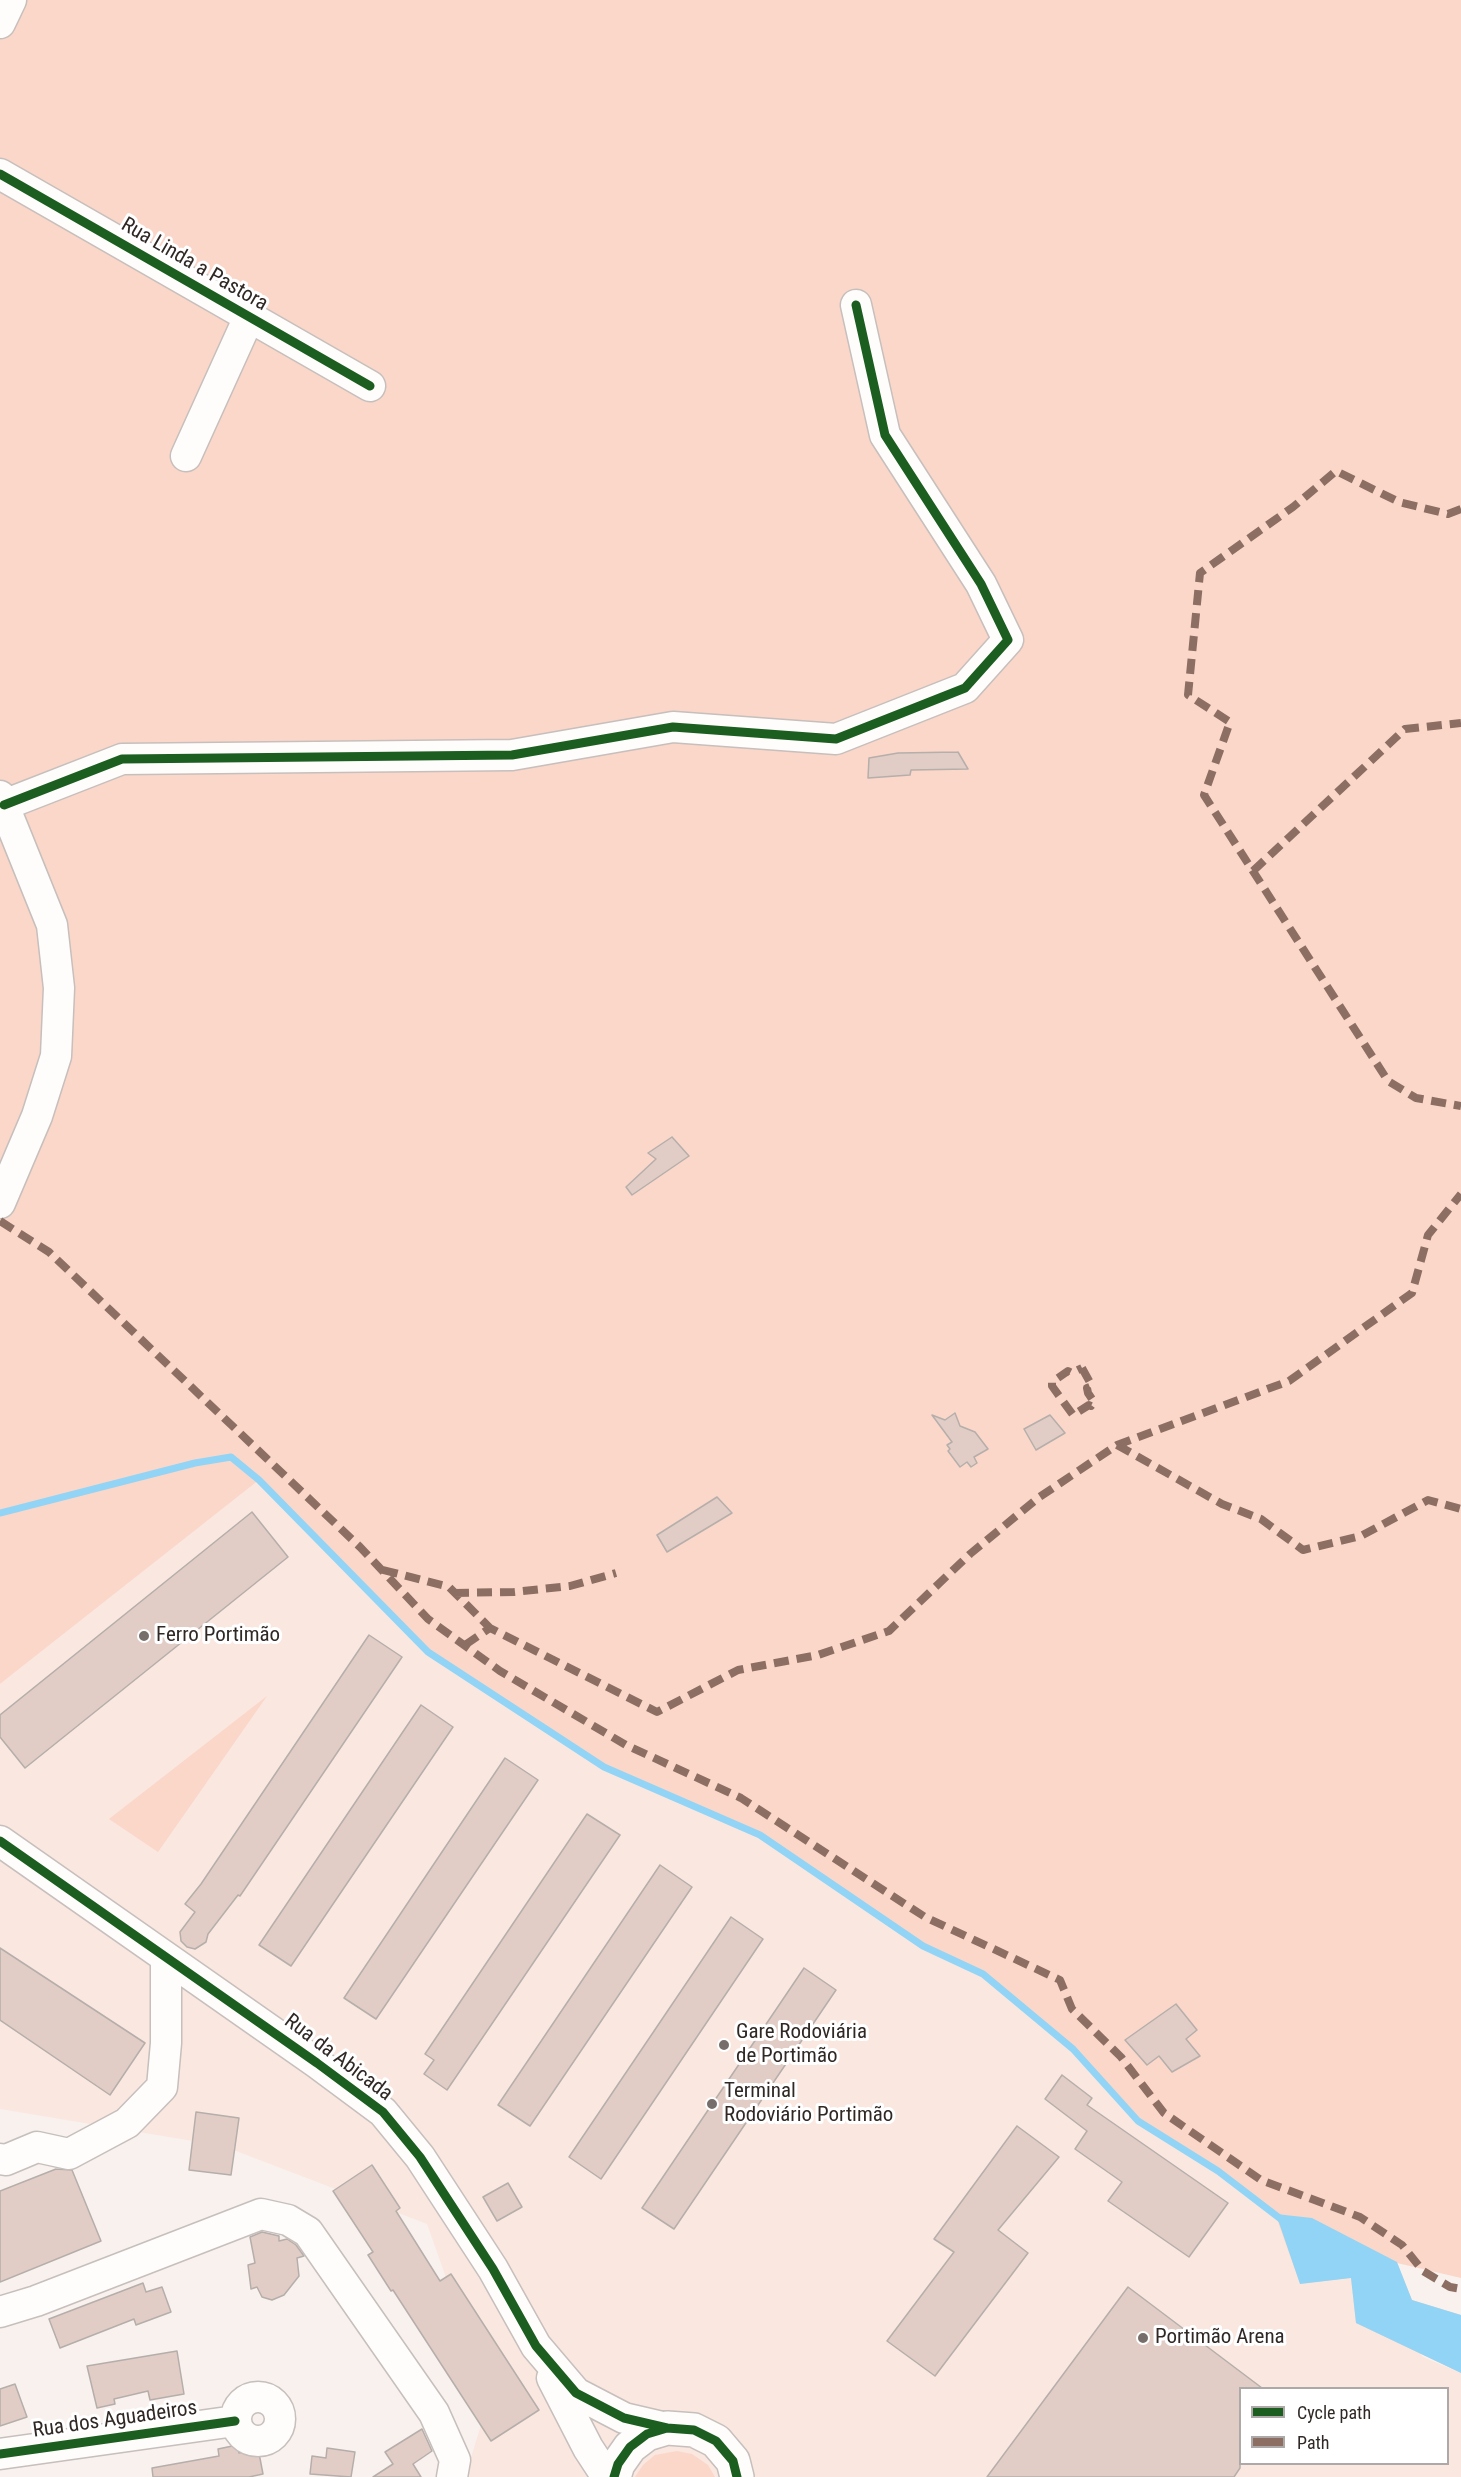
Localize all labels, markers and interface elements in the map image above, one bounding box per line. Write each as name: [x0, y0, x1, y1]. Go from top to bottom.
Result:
street label: Rua Linda a Pastora: [116, 213, 272, 317]
place label: Ferro Portimão: [156, 1623, 280, 1649]
marker: Ferro Portimão: [137, 1629, 151, 1643]
street label: Rua da Abicada: [279, 2009, 397, 2107]
place label: Gare Rodoviária de Portimão: [736, 2020, 867, 2070]
marker: Gare Rodoviária de Portimão: [717, 2038, 731, 2052]
place label: Terminal Rodoviário Portimão: [724, 2079, 893, 2129]
marker: Terminal Rodoviário Portimão: [705, 2097, 719, 2111]
place label: Portimão Arena: [1155, 2325, 1285, 2351]
marker: Portimão Arena: [1136, 2331, 1150, 2345]
legend: [1239, 2387, 1449, 2465]
street label: Rua dos Aguadeiros: [31, 2396, 199, 2444]
text: Cycle path: [1297, 2402, 1371, 2423]
text: Path: [1297, 2432, 1330, 2453]

